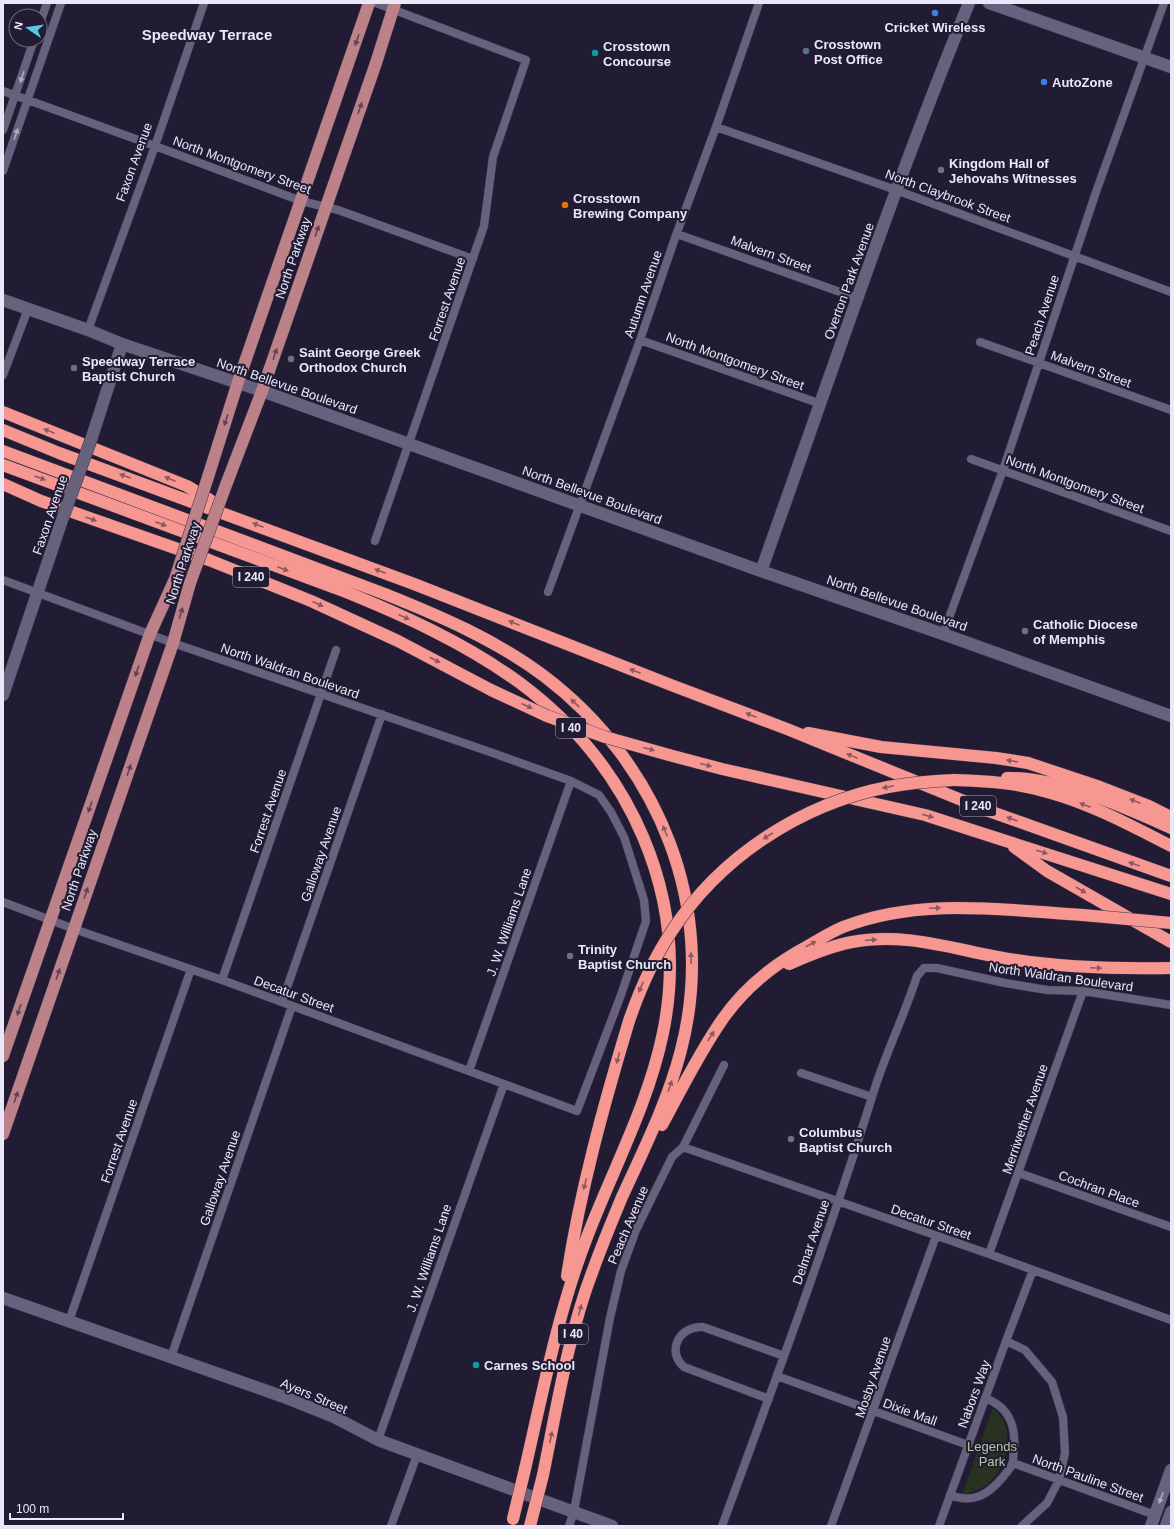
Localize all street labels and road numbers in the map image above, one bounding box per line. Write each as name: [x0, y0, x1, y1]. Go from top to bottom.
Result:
street label: Faxon Avenue: [113, 120, 155, 204]
street label: North Montgomery Street: [171, 133, 313, 197]
street label: North Claybrook Street: [883, 166, 1013, 226]
street label: North Parkway: [272, 215, 314, 301]
street label: Overton Park Avenue: [821, 220, 877, 342]
street label: Malvern Street: [729, 232, 814, 276]
street label: Autumn Avenue: [621, 248, 665, 340]
street label: Forrest Avenue: [426, 255, 468, 343]
street label: Peach Avenue: [1022, 273, 1062, 357]
street label: North Montgomery Street: [664, 329, 806, 393]
street label: Malvern Street: [1049, 347, 1134, 391]
street label: North Bellevue Boulevard: [215, 355, 359, 417]
street label: North Montgomery Street: [1004, 452, 1146, 516]
street label: North Bellevue Boulevard: [520, 463, 664, 527]
street label: Faxon Avenue: [29, 473, 71, 557]
street label: North Parkway: [163, 520, 203, 606]
road number: I 240: [233, 567, 269, 587]
street label: North Bellevue Boulevard: [825, 572, 969, 634]
street label: North Waldran Boulevard: [219, 640, 361, 702]
road number: I 40: [556, 718, 586, 738]
street label: Forrest Avenue: [247, 767, 289, 855]
road number: I 240: [960, 796, 996, 816]
street label: Galloway Avenue: [298, 804, 344, 904]
street label: North Parkway: [58, 827, 100, 913]
street label: J. W. Williams Lane: [483, 866, 535, 978]
street label: North Waldran Boulevard: [988, 959, 1134, 995]
street label: Decatur Street: [252, 973, 336, 1016]
street label: Merriwether Avenue: [999, 1062, 1051, 1176]
street label: Forrest Avenue: [98, 1097, 140, 1185]
street label: Galloway Avenue: [197, 1128, 243, 1228]
street label: Cochran Place: [1056, 1167, 1142, 1211]
street label: Peach Avenue: [605, 1184, 651, 1266]
street label: Delmar Avenue: [789, 1198, 833, 1286]
street label: Decatur Street: [889, 1201, 973, 1243]
street label: J. W. Williams Lane: [403, 1202, 455, 1314]
road number: I 40: [558, 1324, 588, 1344]
street label: Mosby Avenue: [852, 1334, 894, 1420]
street label: Nabors Way: [955, 1358, 993, 1430]
street label: Ayers Street: [278, 1375, 350, 1417]
street label: Dixie Mall: [881, 1395, 939, 1429]
street label: North Pauline Street: [1030, 1451, 1146, 1505]

